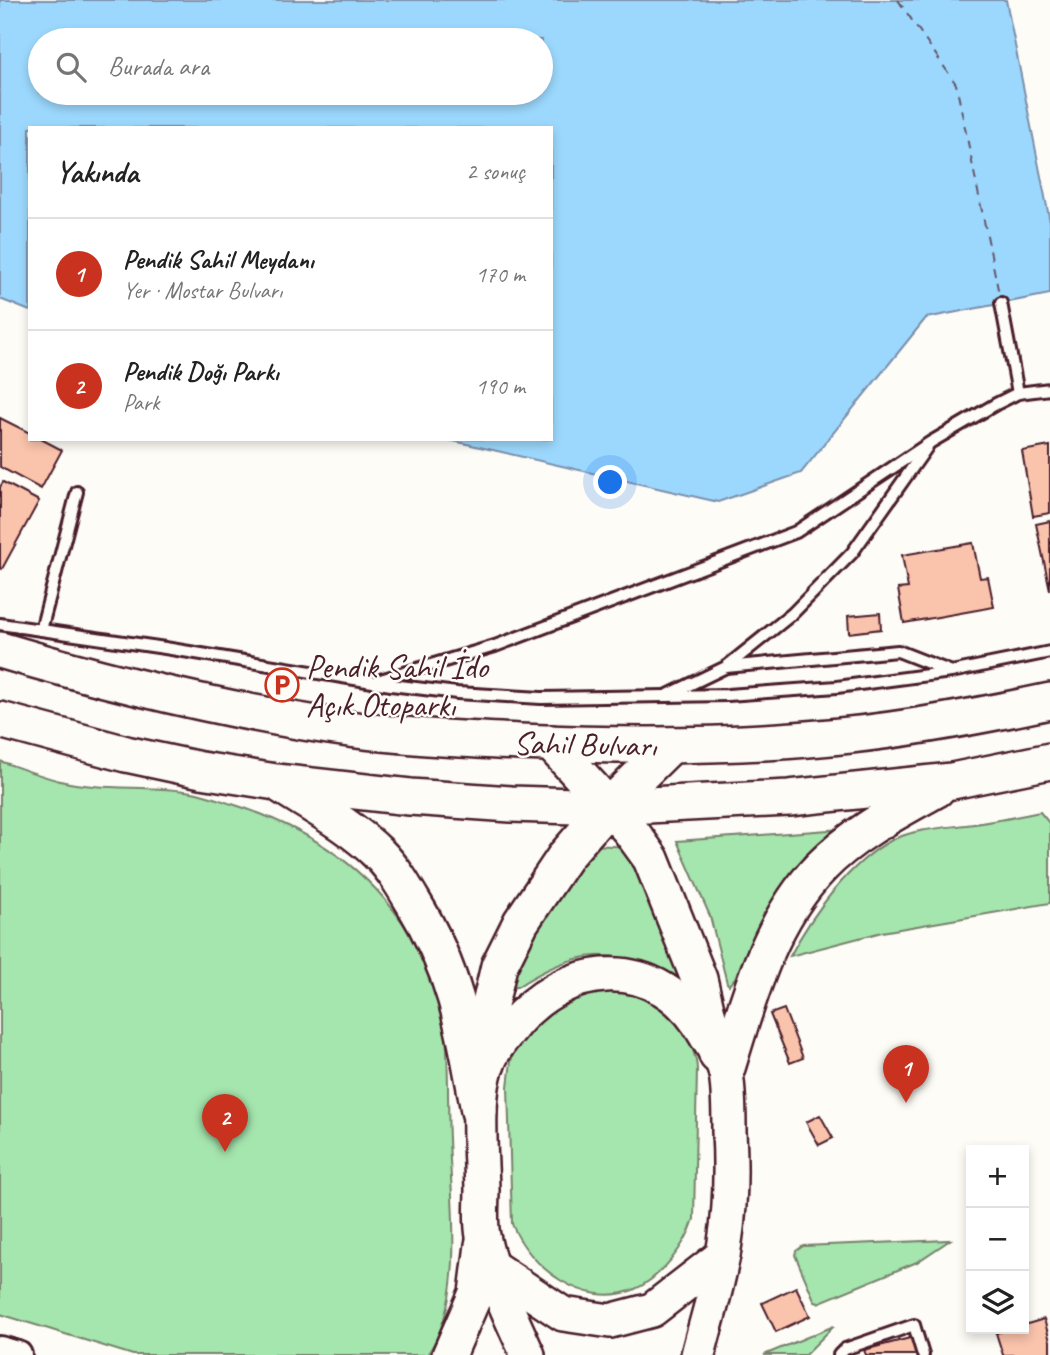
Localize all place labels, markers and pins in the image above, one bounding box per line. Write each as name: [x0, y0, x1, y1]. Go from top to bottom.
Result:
place label: Pendik Sahil İdo Açık Otoparkı: [306, 646, 490, 726]
parking icon: Pendik Sahil İdo Açık Otoparkı: [263, 666, 301, 704]
pin: 1: [883, 1045, 929, 1103]
pin: 2: [202, 1094, 248, 1152]

